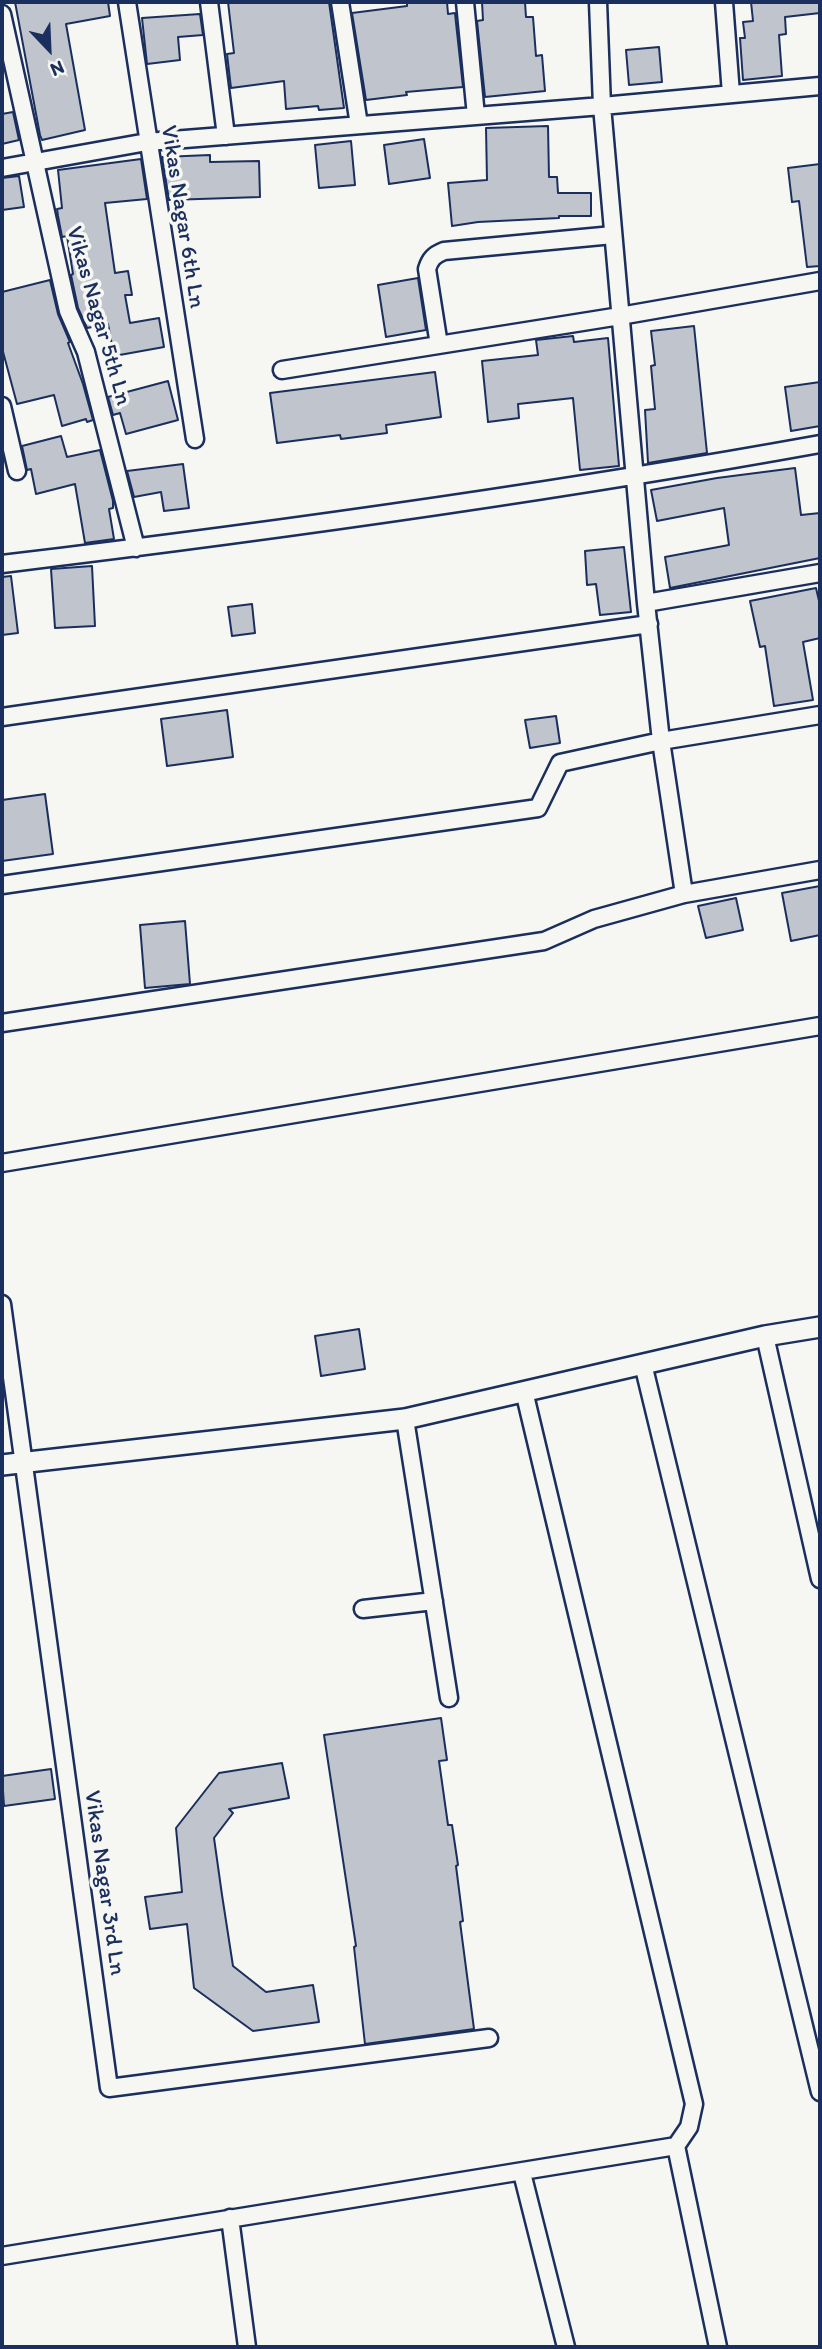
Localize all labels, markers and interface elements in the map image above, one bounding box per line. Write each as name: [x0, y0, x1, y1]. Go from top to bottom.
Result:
north arrow: [14, 14, 84, 84]
text: N: [47, 56, 68, 82]
street label: Vikas Nagar 6th Ln: [154, 124, 210, 310]
street label: Vikas Nagar 5th Ln: [59, 223, 137, 409]
street label: Vikas Nagar 3rd Ln: [77, 1789, 131, 1977]

